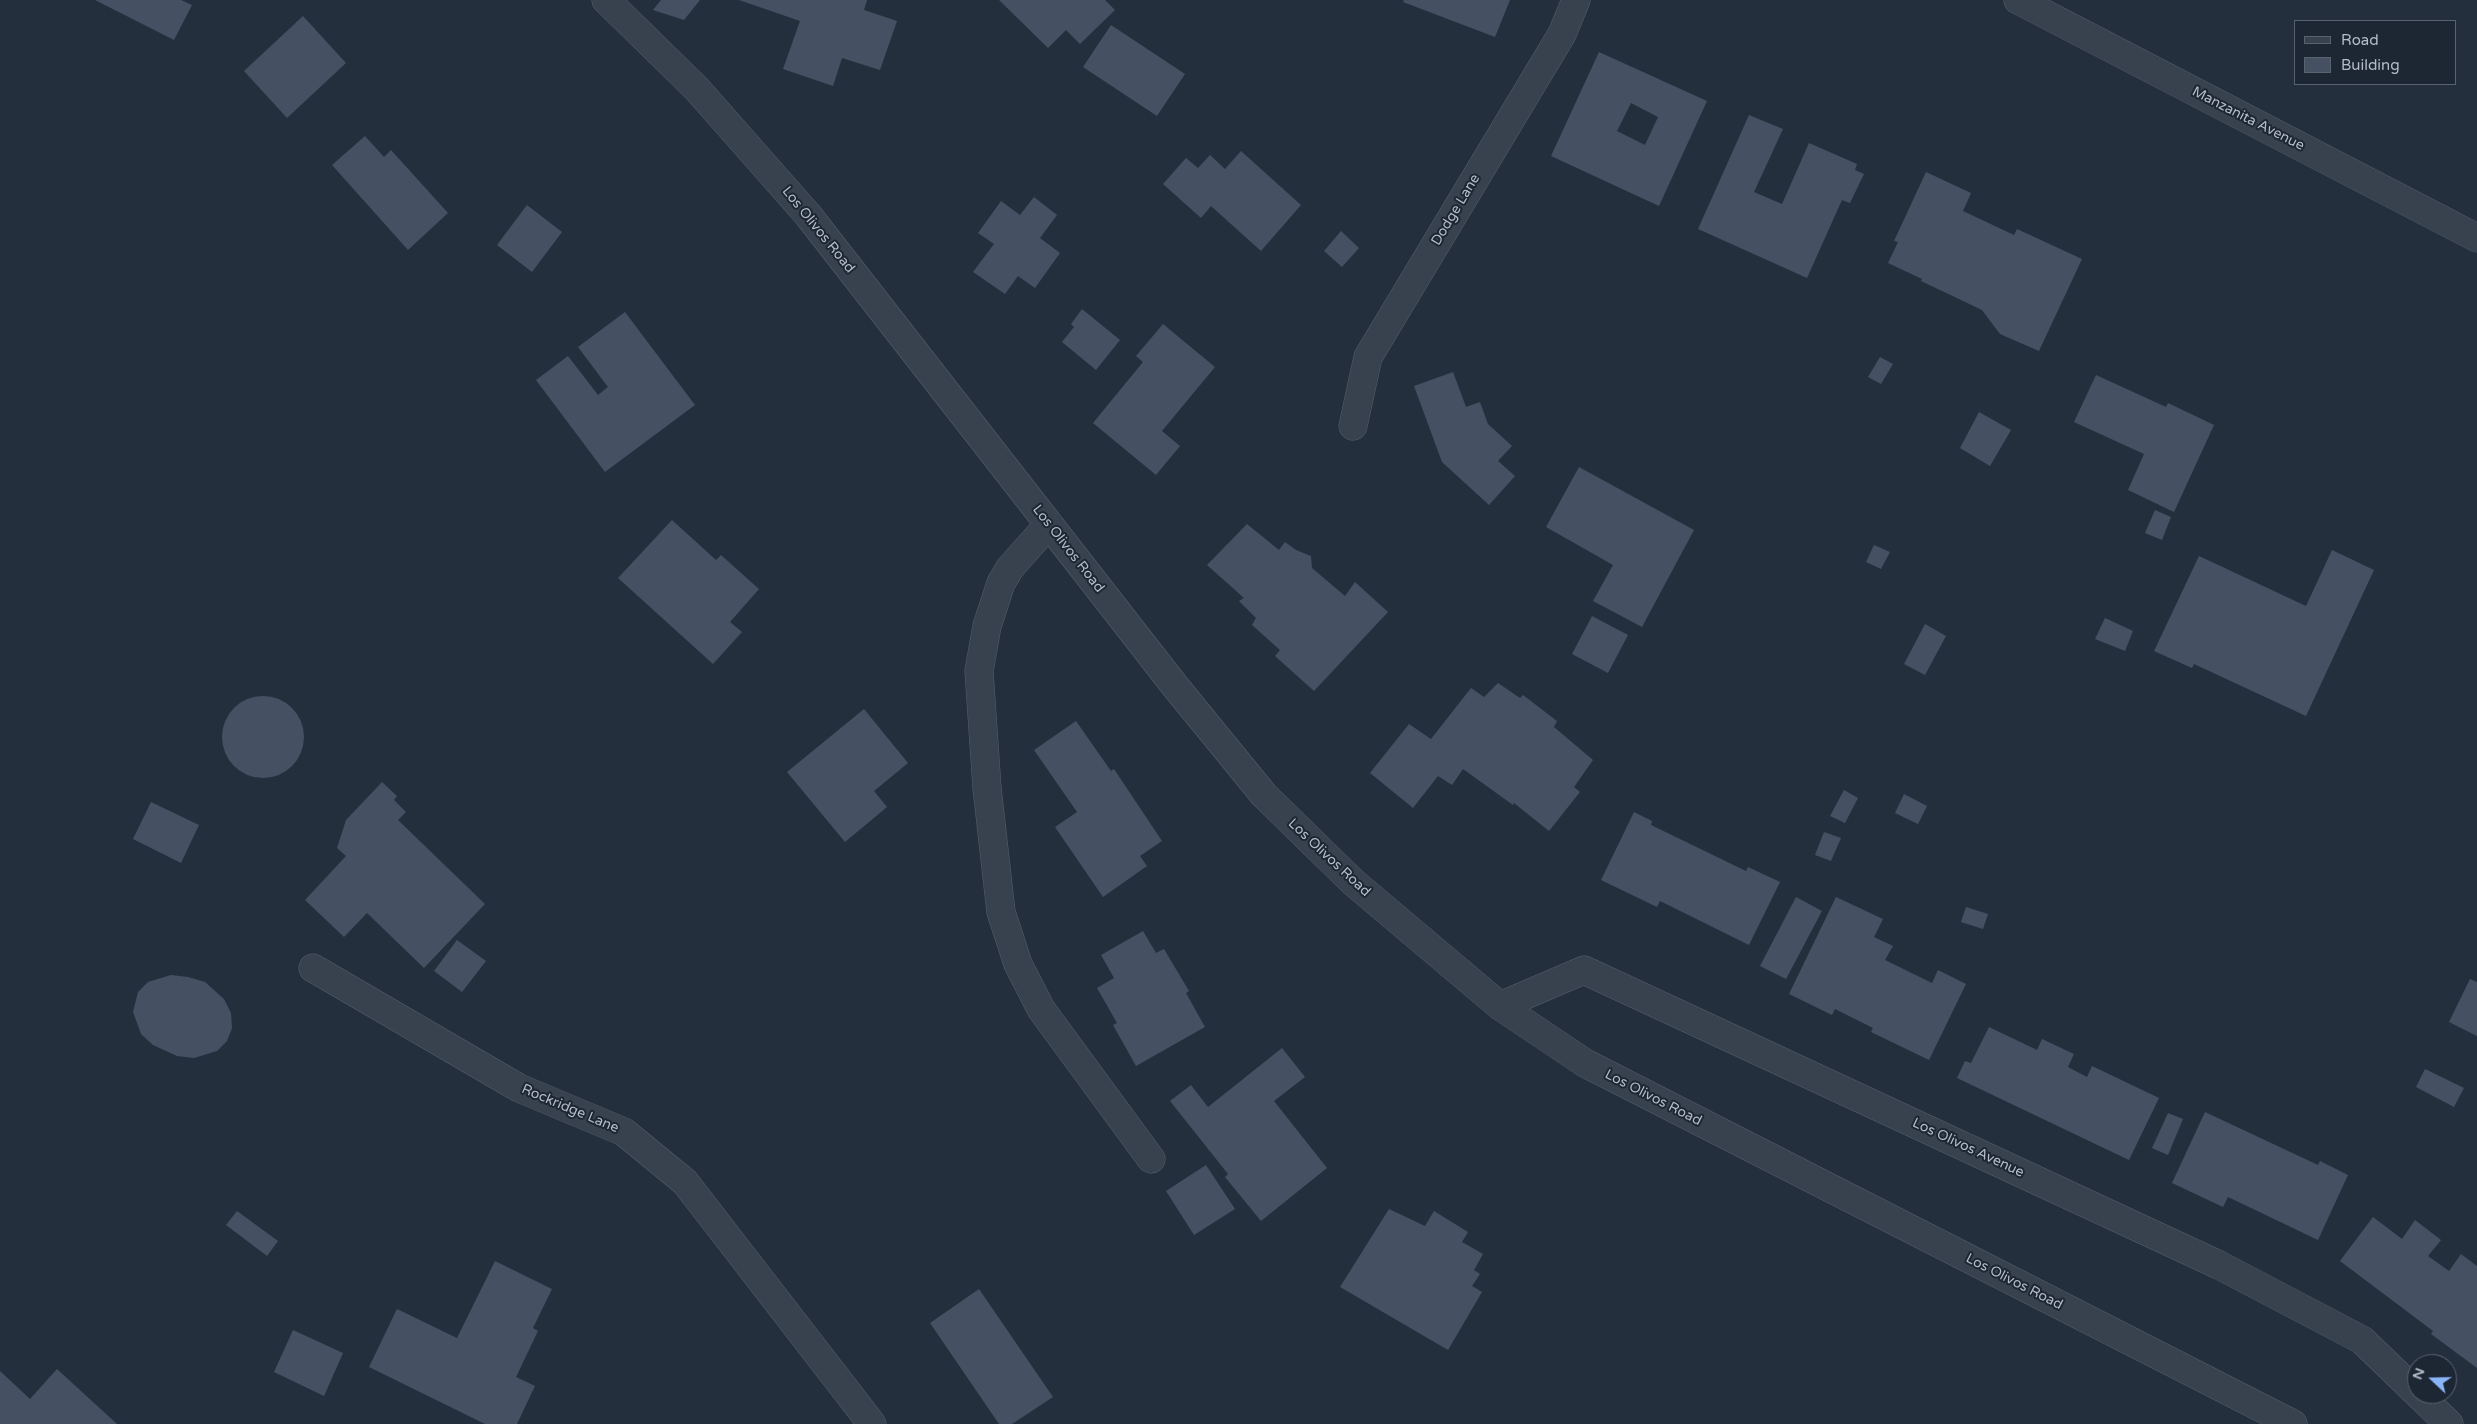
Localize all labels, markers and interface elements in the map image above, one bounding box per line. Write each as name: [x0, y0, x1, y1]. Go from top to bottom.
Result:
legend: [2294, 20, 2457, 85]
text: Road: [2341, 31, 2379, 49]
text: Building: [2341, 56, 2400, 74]
street label: Manzanita Avenue: [2189, 83, 2307, 155]
street label: Dodge Lane: [1428, 171, 1484, 249]
street label: Los Olivos Road: [778, 183, 858, 277]
street label: Los Olivos Road: [1029, 502, 1107, 596]
street label: Los Olivos Road: [1284, 816, 1374, 900]
street label: Los Olivos Road: [1602, 1066, 1704, 1130]
street label: Rockridge Lane: [519, 1081, 621, 1137]
street label: Los Olivos Avenue: [1909, 1115, 2027, 1181]
street label: Los Olivos Road: [1963, 1250, 2065, 1314]
north arrow: [2407, 1354, 2457, 1404]
text: N: [2409, 1366, 2428, 1382]

